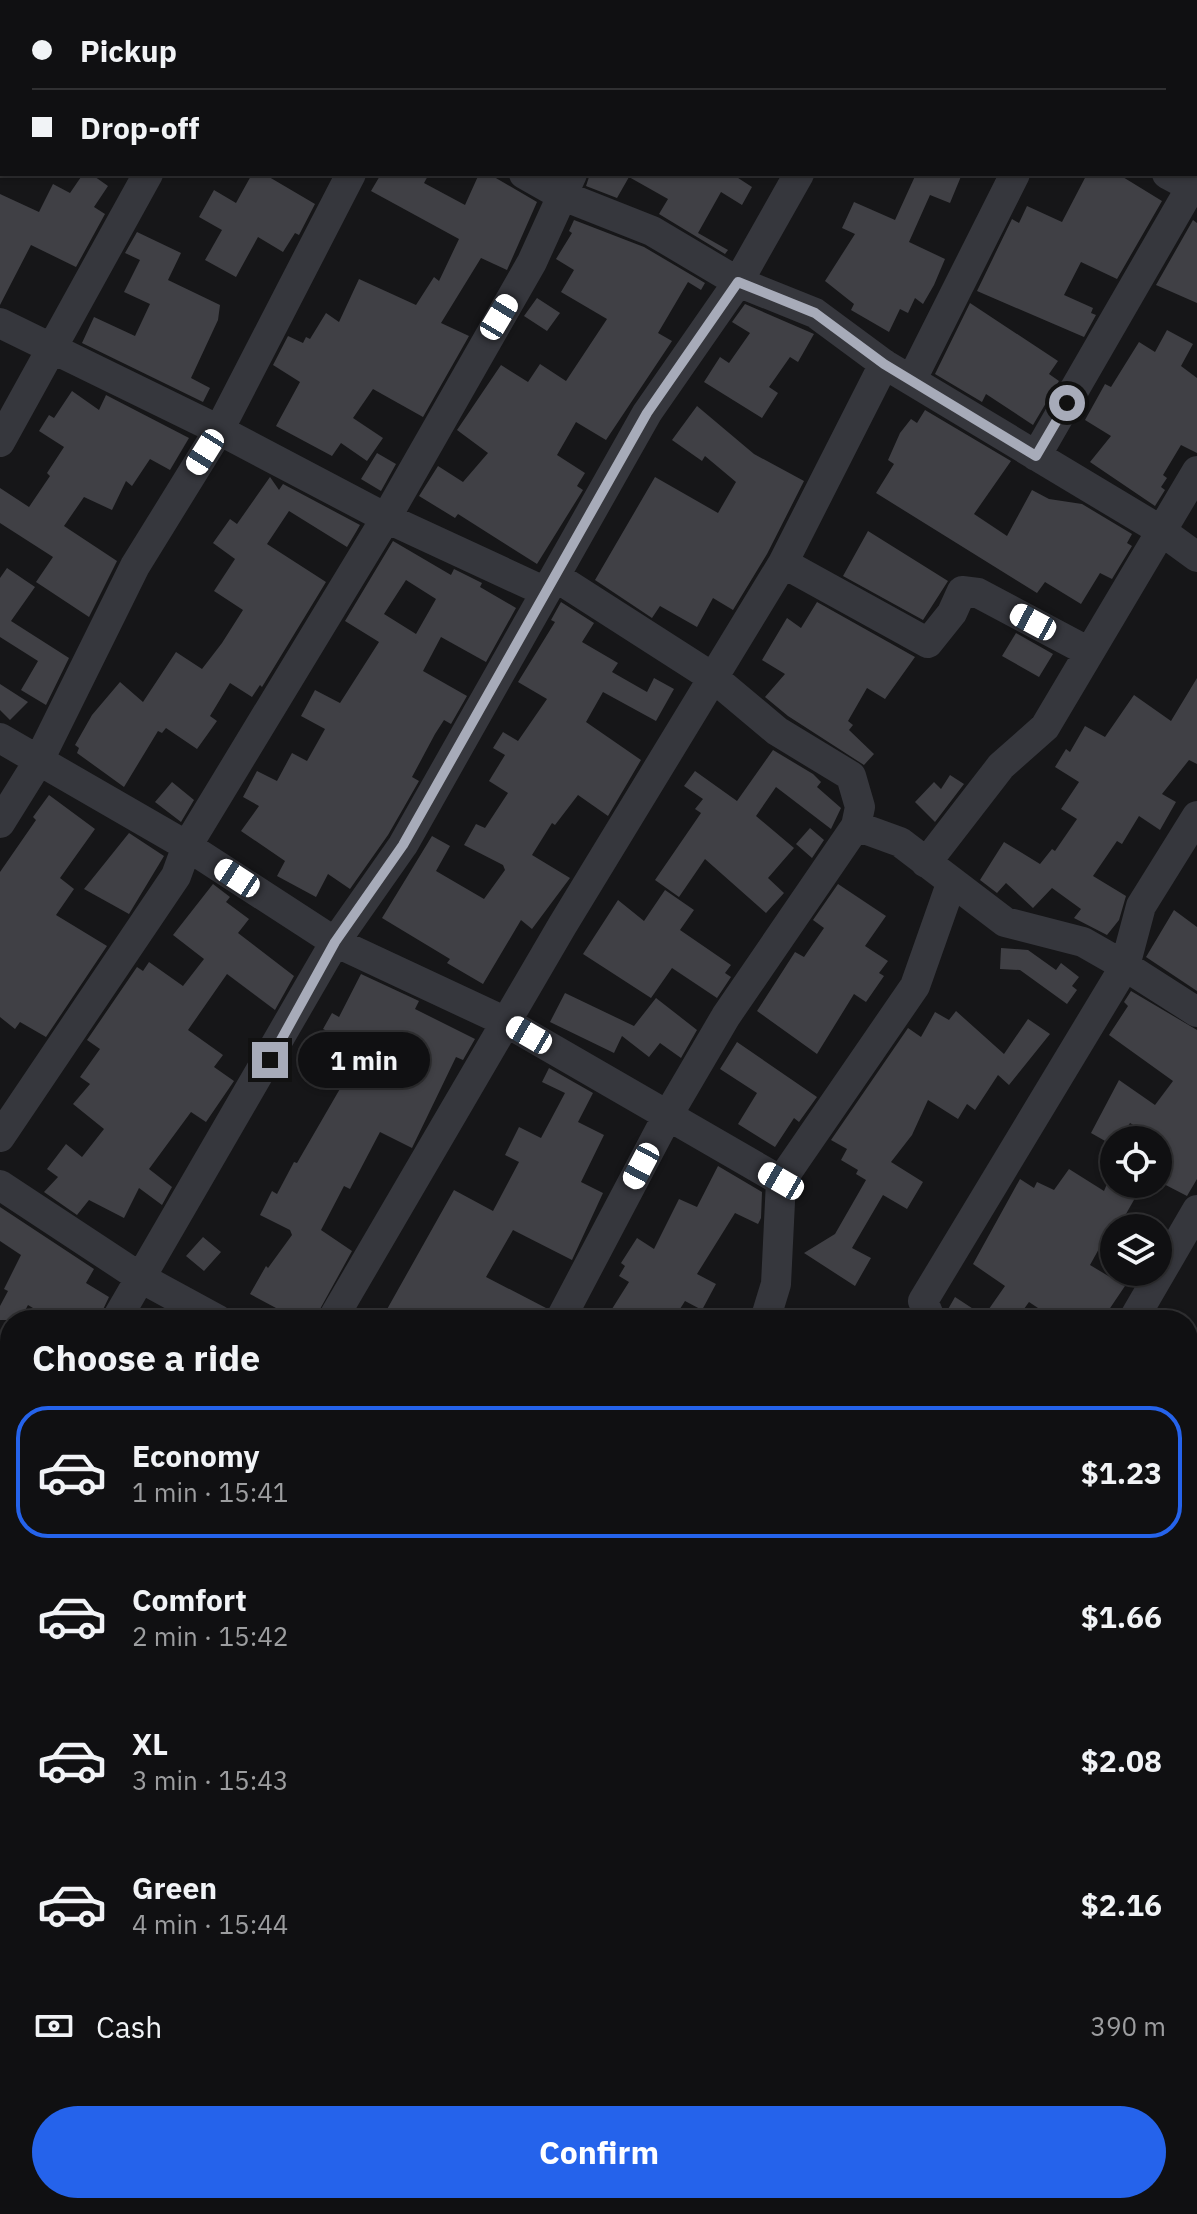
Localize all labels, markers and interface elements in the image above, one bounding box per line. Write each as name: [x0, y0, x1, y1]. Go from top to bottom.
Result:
text: Pickup: [80, 31, 177, 70]
text: Drop-off: [80, 108, 199, 147]
car: [476, 290, 522, 344]
route start: [1049, 385, 1085, 421]
car: [182, 425, 228, 479]
car: [1006, 600, 1060, 644]
car: [210, 855, 264, 901]
car: [502, 1013, 556, 1057]
callout: 1 min: [298, 1032, 430, 1088]
route end: [252, 1042, 288, 1078]
text: 1 min: [330, 1043, 398, 1077]
map controls: [1100, 1126, 1172, 1286]
button: locate: [1100, 1126, 1172, 1198]
car: [619, 1139, 663, 1193]
car: [754, 1159, 808, 1203]
button: layers: [1100, 1214, 1172, 1286]
text: Choose a ride: [32, 1334, 260, 1381]
icon: car: [36, 1436, 108, 1508]
text: Economy: [132, 1436, 260, 1475]
text: $1.23: [1081, 1453, 1162, 1492]
text: 1 min · 15:41: [132, 1475, 288, 1509]
icon: car: [36, 1580, 108, 1652]
text: Comfort: [132, 1580, 247, 1619]
text: $1.66: [1081, 1597, 1162, 1636]
text: 2 min · 15:42: [132, 1619, 288, 1653]
icon: car: [36, 1724, 108, 1796]
text: XL: [132, 1724, 168, 1763]
text: $2.08: [1081, 1741, 1162, 1780]
text: 3 min · 15:43: [132, 1763, 288, 1797]
icon: car: [36, 1868, 108, 1940]
text: Green: [132, 1868, 217, 1907]
text: $2.16: [1081, 1885, 1162, 1924]
text: 4 min · 15:44: [132, 1907, 288, 1941]
icon: cash: [32, 2004, 76, 2048]
text: Cash: [96, 2007, 162, 2046]
text: 390 m: [1090, 2009, 1166, 2043]
button: Confirm: [32, 2106, 1166, 2198]

